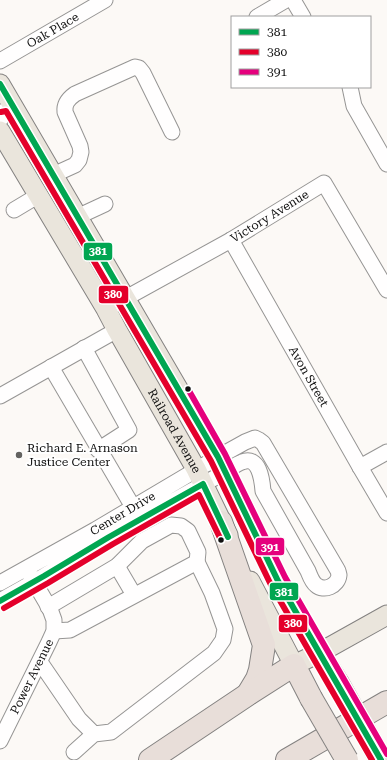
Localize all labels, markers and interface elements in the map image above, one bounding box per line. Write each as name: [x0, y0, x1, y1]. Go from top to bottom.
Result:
street label: Oak Place: [24, 10, 82, 51]
legend: [231, 16, 371, 88]
text: 381: [267, 25, 287, 39]
text: 380: [267, 45, 287, 59]
text: 391: [267, 65, 287, 79]
street label: Victory Avenue: [228, 187, 312, 246]
line badge: 381: [83, 242, 113, 261]
text: 381: [89, 245, 107, 258]
line badge: 380: [98, 285, 129, 304]
text: 380: [104, 288, 122, 301]
street label: Avon Street: [286, 344, 332, 410]
unlabelled marker: [183, 384, 193, 394]
street label: Railroad Avenue: [145, 386, 204, 476]
place label: Richard E. Arnason Justice Center: [27, 441, 138, 469]
marker: Richard E. Arnason Justice Center: [14, 450, 24, 460]
street label: Center Drive: [88, 489, 158, 538]
unlabelled marker: [216, 535, 226, 545]
line badge: 391: [255, 537, 285, 556]
text: 391: [261, 541, 279, 554]
line badge: 381: [269, 582, 299, 601]
text: 381: [275, 586, 293, 599]
line badge: 380: [278, 614, 308, 633]
text: 380: [284, 617, 302, 630]
street label: Power Avenue: [7, 636, 57, 716]

